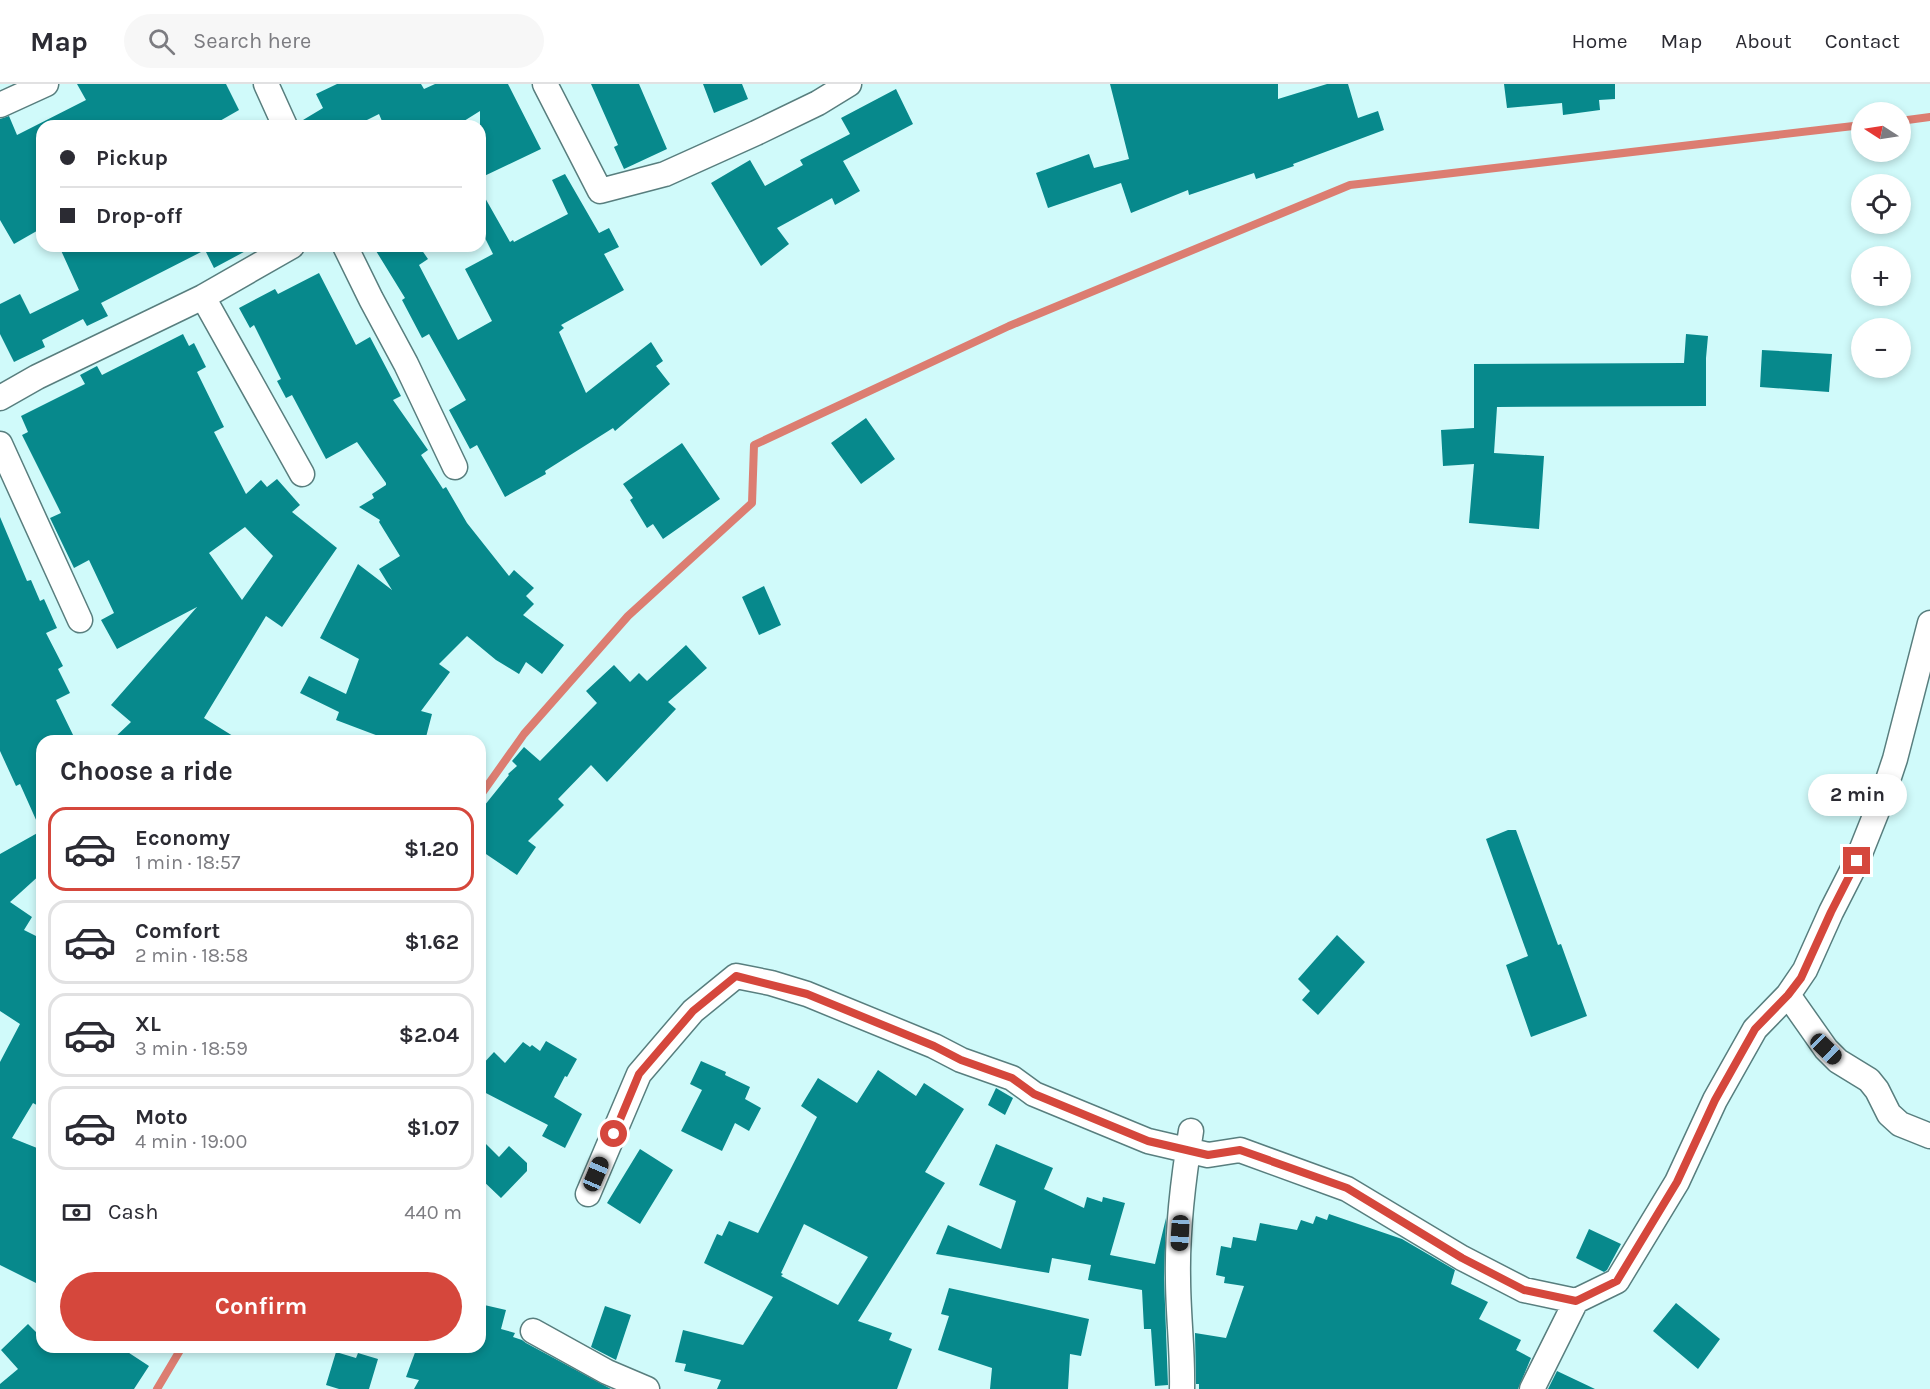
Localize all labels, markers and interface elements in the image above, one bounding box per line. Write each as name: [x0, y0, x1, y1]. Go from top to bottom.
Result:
search box: [124, 14, 544, 68]
text: Map: [30, 25, 88, 58]
icon: search: [145, 25, 178, 58]
text: Search here: [193, 28, 311, 54]
text: Home: [1572, 29, 1628, 53]
text: Map: [1661, 29, 1702, 53]
text: About: [1735, 29, 1792, 53]
text: Contact: [1825, 29, 1900, 53]
north arrow: [1851, 102, 1911, 162]
map controls: [1851, 102, 1911, 378]
text: Pickup: [96, 145, 168, 171]
button: locate: [1851, 174, 1911, 234]
text: Drop-off: [96, 203, 182, 229]
button: +: [1851, 246, 1911, 306]
button: −: [1851, 318, 1911, 378]
text: Choose a ride: [60, 755, 233, 787]
callout: 2 min: [1808, 774, 1906, 816]
text: 2 min: [1830, 783, 1885, 806]
icon: car: [63, 822, 117, 876]
text: Economy: [135, 825, 230, 851]
text: $1.20: [404, 836, 459, 862]
route end: [1843, 847, 1870, 874]
text: 1 min · 18:57: [135, 851, 240, 874]
icon: car: [63, 915, 117, 969]
text: Comfort: [135, 918, 220, 944]
text: $1.62: [405, 929, 459, 955]
text: 2 min · 18:58: [135, 944, 248, 967]
icon: car: [63, 1008, 117, 1062]
text: XL: [135, 1011, 161, 1037]
text: $2.04: [399, 1022, 459, 1048]
car: [1807, 1030, 1845, 1068]
text: 3 min · 18:59: [135, 1037, 248, 1060]
icon: car: [63, 1101, 117, 1155]
text: Moto: [135, 1104, 188, 1130]
text: $1.07: [406, 1115, 459, 1141]
route start: [600, 1120, 627, 1147]
text: 4 min · 19:00: [135, 1130, 247, 1153]
car: [581, 1154, 611, 1194]
icon: cash: [60, 1196, 93, 1229]
text: Cash: [108, 1199, 158, 1225]
text: 440 m: [404, 1201, 462, 1224]
car: [1170, 1215, 1190, 1251]
button: Confirm: [60, 1272, 462, 1341]

